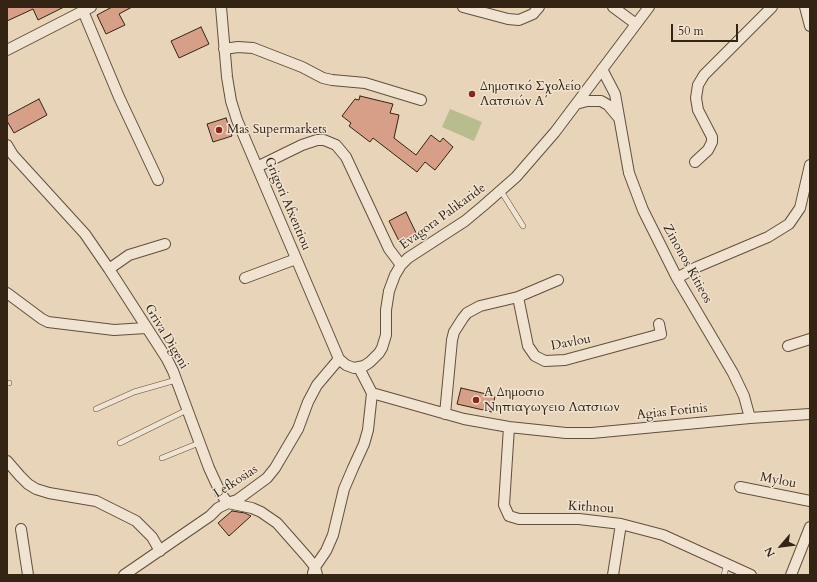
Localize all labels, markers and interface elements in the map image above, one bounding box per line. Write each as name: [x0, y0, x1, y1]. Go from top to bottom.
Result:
scale bar: [673, 16, 740, 42]
text: 50 m: [678, 23, 704, 39]
place label: Δημοτικό Σχολείο Λατσιών Α΄: [480, 79, 581, 110]
marker: Δημοτικό Σχολείο Λατσιών Α΄: [467, 89, 477, 99]
place label: Mas Supermarkets: [227, 122, 327, 138]
marker: Mas Supermarkets: [214, 125, 224, 135]
street label: Grigori Afxentiou: [260, 155, 314, 253]
street label: Evagora Palikaride: [397, 181, 489, 253]
street label: Zinonos Kitieos: [659, 222, 715, 306]
street label: Griva Digeni: [141, 302, 191, 372]
street label: Davlou: [550, 332, 592, 354]
place label: Α Δημοσιο Νηπιαγωγειο Λατσιων: [484, 385, 620, 416]
marker: Α Δημοσιο Νηπιαγωγειο Λατσιων: [471, 395, 481, 405]
street label: Agias Fotinis: [636, 401, 708, 423]
street label: Lefkosias: [211, 462, 261, 502]
street label: Mylou: [759, 470, 797, 492]
street label: Kithnou: [567, 499, 615, 517]
north arrow: [761, 526, 801, 566]
text: N: [761, 544, 779, 560]

